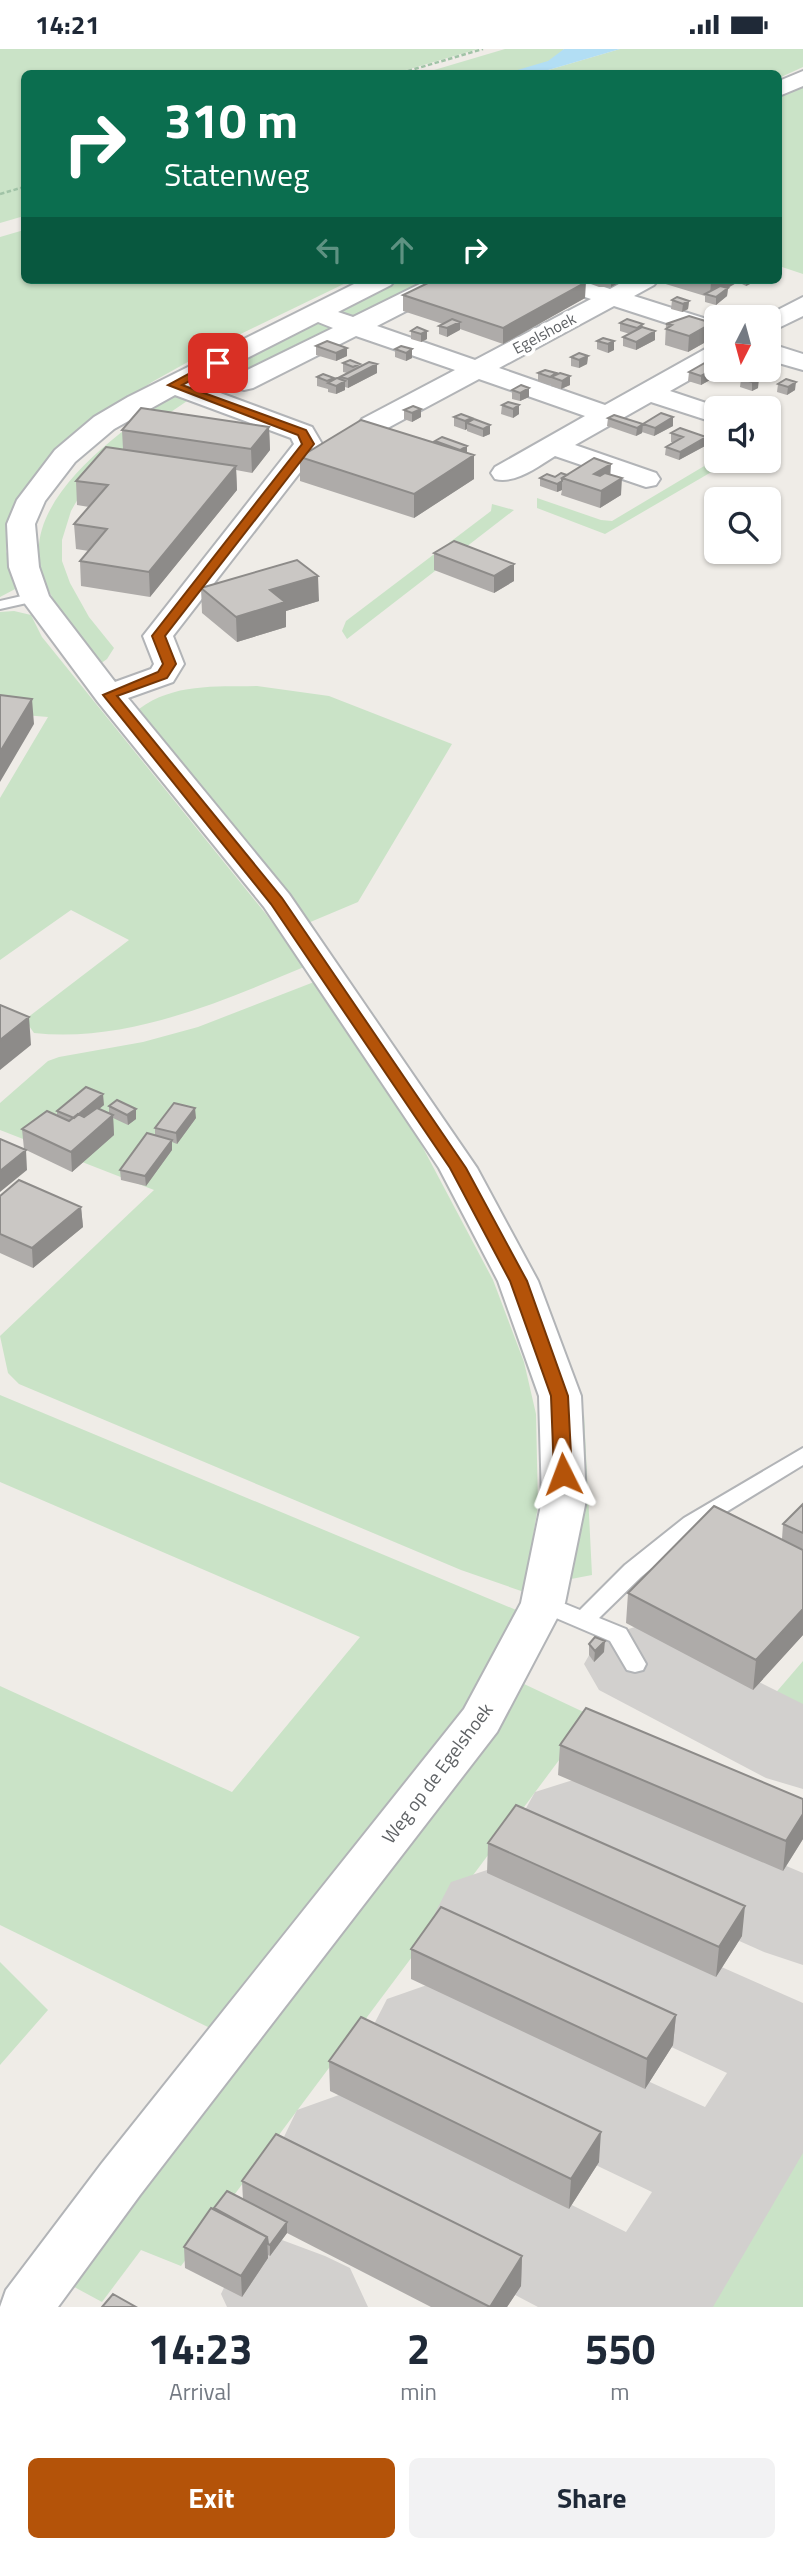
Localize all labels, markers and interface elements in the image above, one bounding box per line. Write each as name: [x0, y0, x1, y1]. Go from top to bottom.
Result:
text: 14:21: [35, 5, 100, 44]
text: 310 m: [164, 82, 298, 157]
icon: right: [49, 98, 140, 189]
text: Statenweg: [164, 150, 310, 198]
icon: left: [310, 231, 348, 269]
icon: ahead: [383, 231, 421, 269]
icon: right: [456, 231, 494, 269]
north arrow: [704, 305, 780, 381]
map controls: [704, 305, 781, 564]
street label: Egelshoek: [508, 306, 580, 360]
pin: [188, 333, 248, 393]
icon: arrive: [199, 344, 237, 382]
button: sound: [704, 396, 781, 473]
button: search: [704, 487, 781, 564]
position arrow: [526, 1437, 600, 1511]
street label: Weg op de Egelshoek: [374, 1696, 499, 1849]
text: 14:23: [148, 2316, 253, 2380]
text: 2: [407, 2316, 430, 2380]
text: 550: [585, 2316, 655, 2380]
text: Arrival: [169, 2374, 231, 2409]
text: min: [400, 2374, 437, 2409]
text: m: [610, 2374, 630, 2409]
button: Exit: [28, 2458, 395, 2538]
button: Share: [409, 2458, 775, 2538]

